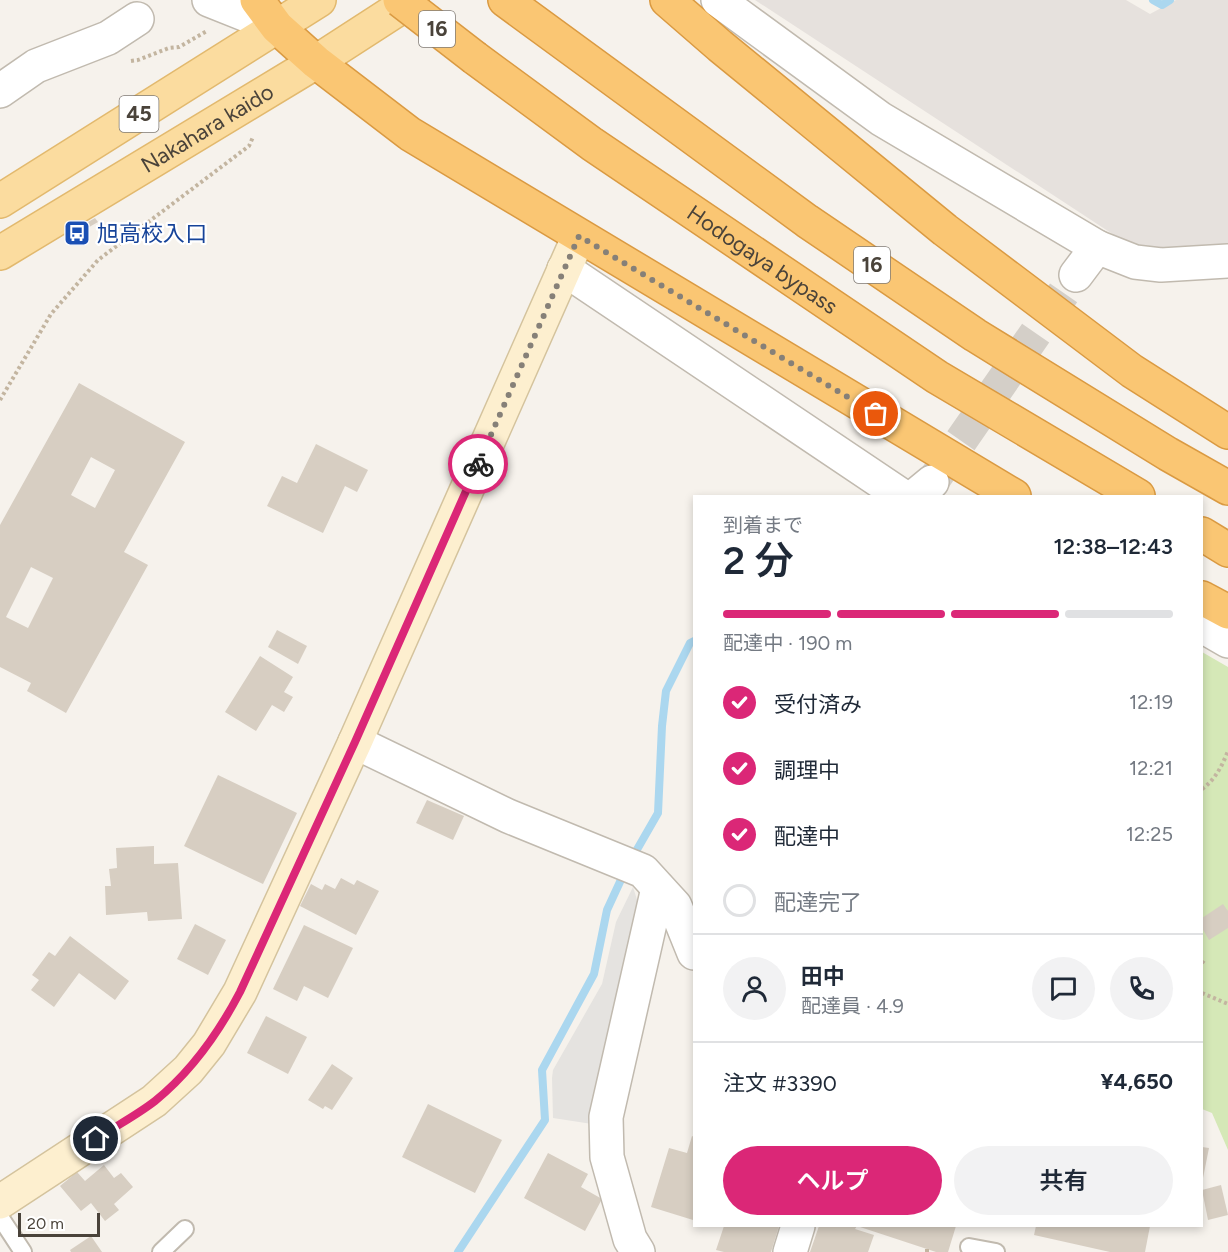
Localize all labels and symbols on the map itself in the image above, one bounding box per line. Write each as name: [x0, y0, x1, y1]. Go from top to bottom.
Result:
road number: 16: [419, 11, 455, 47]
street label: Nakahara kaido: [136, 78, 279, 179]
road number: 45: [120, 96, 158, 132]
street label: Hodogaya bypass: [682, 199, 843, 320]
bus stop icon: 旭高校入口: [62, 218, 92, 248]
place label: 旭高校入口: [97, 220, 207, 247]
road number: 16: [854, 247, 890, 283]
pin: [850, 388, 901, 439]
courier: [448, 434, 508, 494]
pin: [70, 1113, 121, 1164]
scale bar: [18, 1210, 100, 1238]

